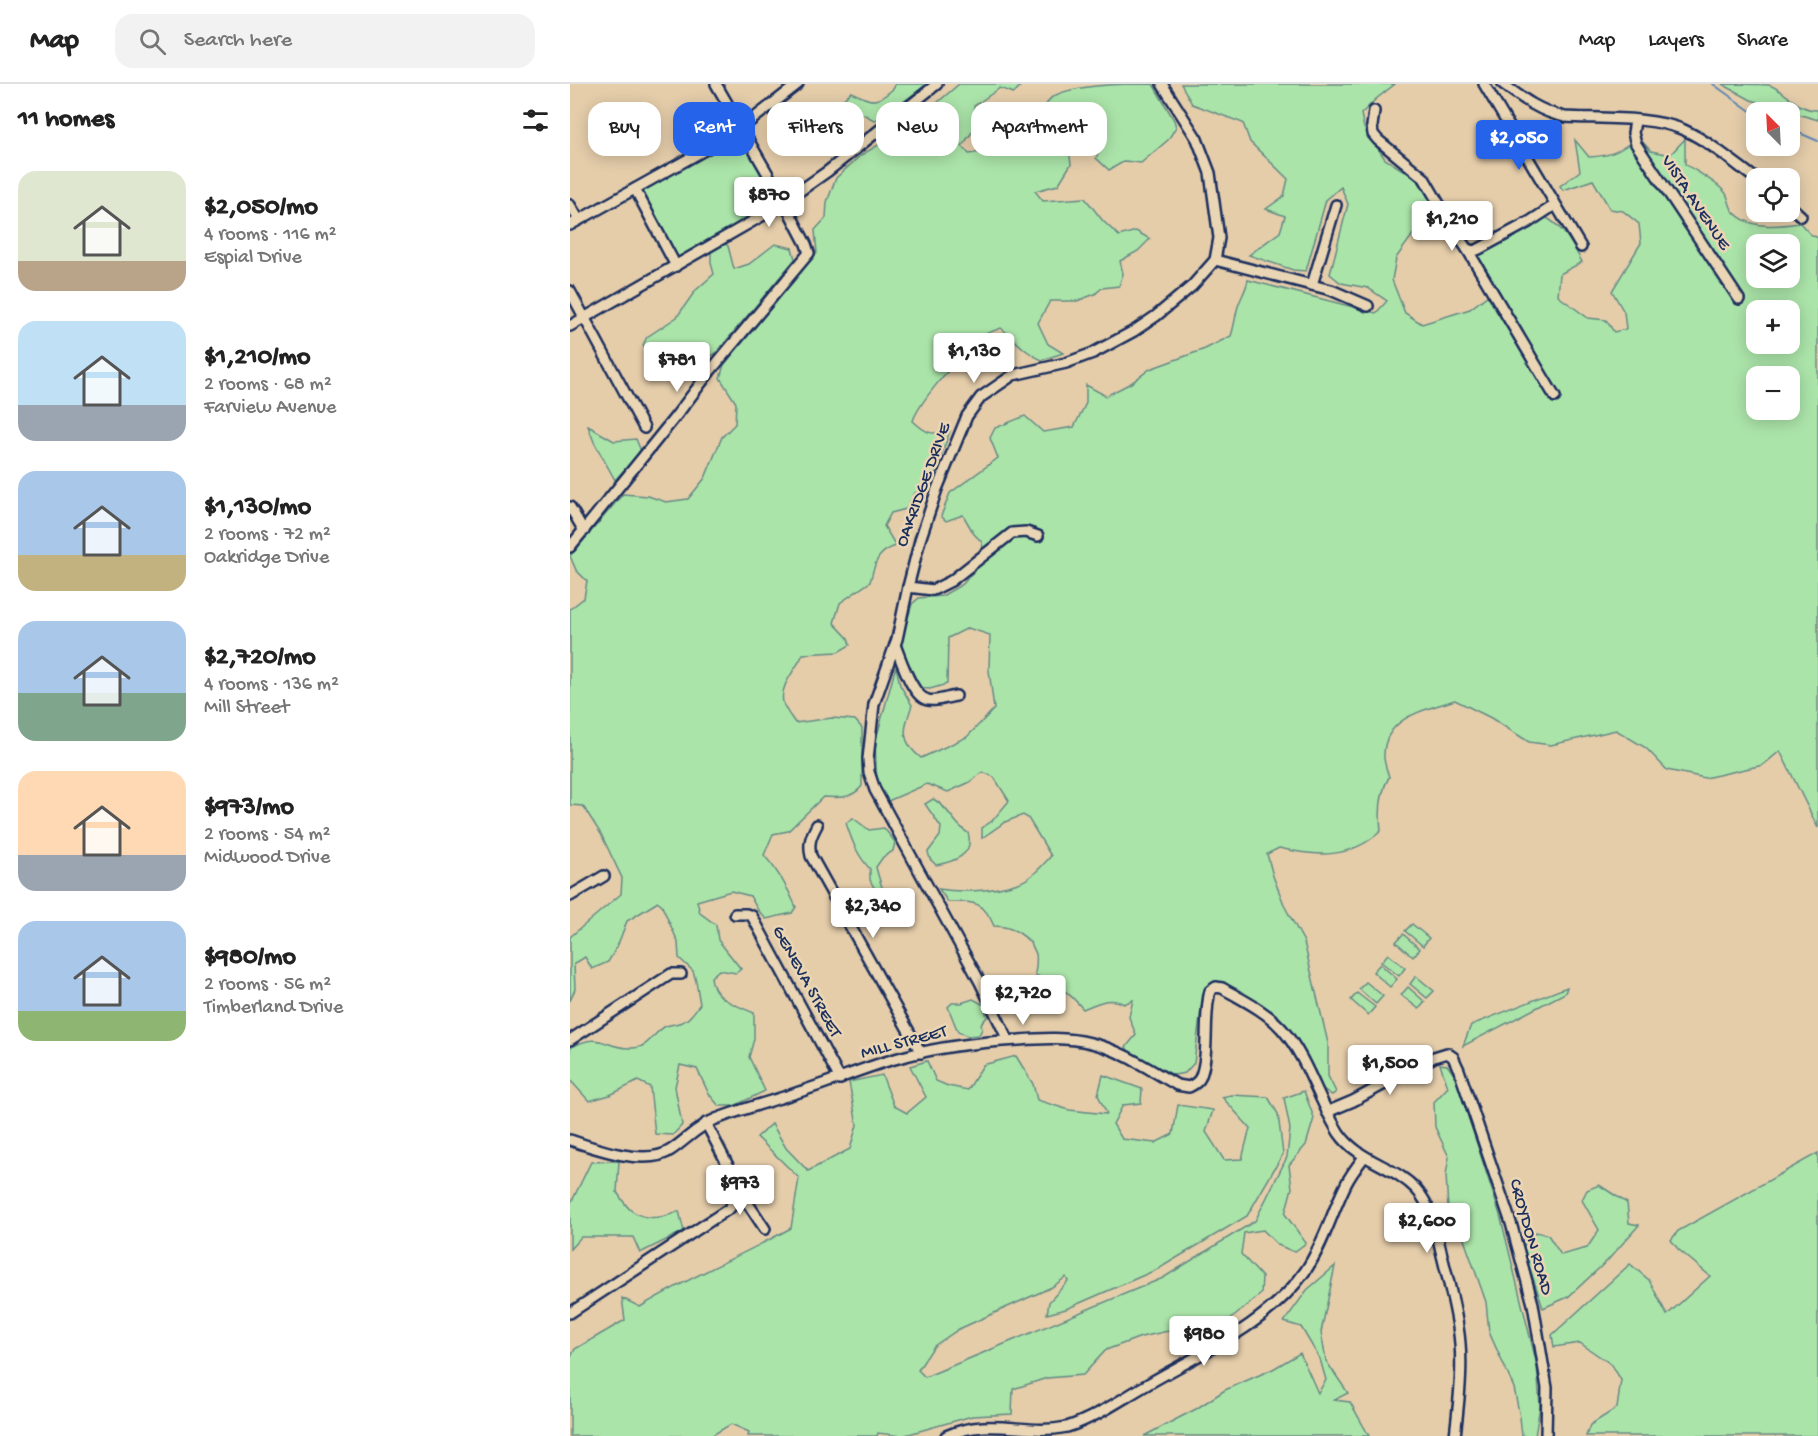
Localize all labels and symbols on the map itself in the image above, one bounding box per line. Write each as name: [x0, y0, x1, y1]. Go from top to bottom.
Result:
north arrow: [1746, 102, 1800, 156]
pin: $2,050: [1470, 120, 1568, 171]
street label: VISTA AVENUE: [1655, 151, 1735, 255]
pin: $870: [733, 177, 805, 228]
pin: $1,210: [1403, 201, 1501, 252]
pin: $1,130: [925, 333, 1023, 384]
pin: $781: [641, 342, 713, 393]
street label: OAKRIDGE DRIVE: [892, 419, 956, 550]
pin: $2,340: [824, 888, 922, 939]
street label: GENEVA STREET: [767, 922, 846, 1042]
pin: $2,720: [974, 975, 1072, 1026]
street label: MILL STREET: [859, 1021, 950, 1065]
pin: $1,500: [1341, 1045, 1439, 1096]
pin: $973: [704, 1165, 776, 1216]
street label: CROYDON ROAD: [1503, 1177, 1557, 1298]
pin: $2,600: [1378, 1203, 1476, 1254]
pin: $980: [1168, 1316, 1240, 1367]

